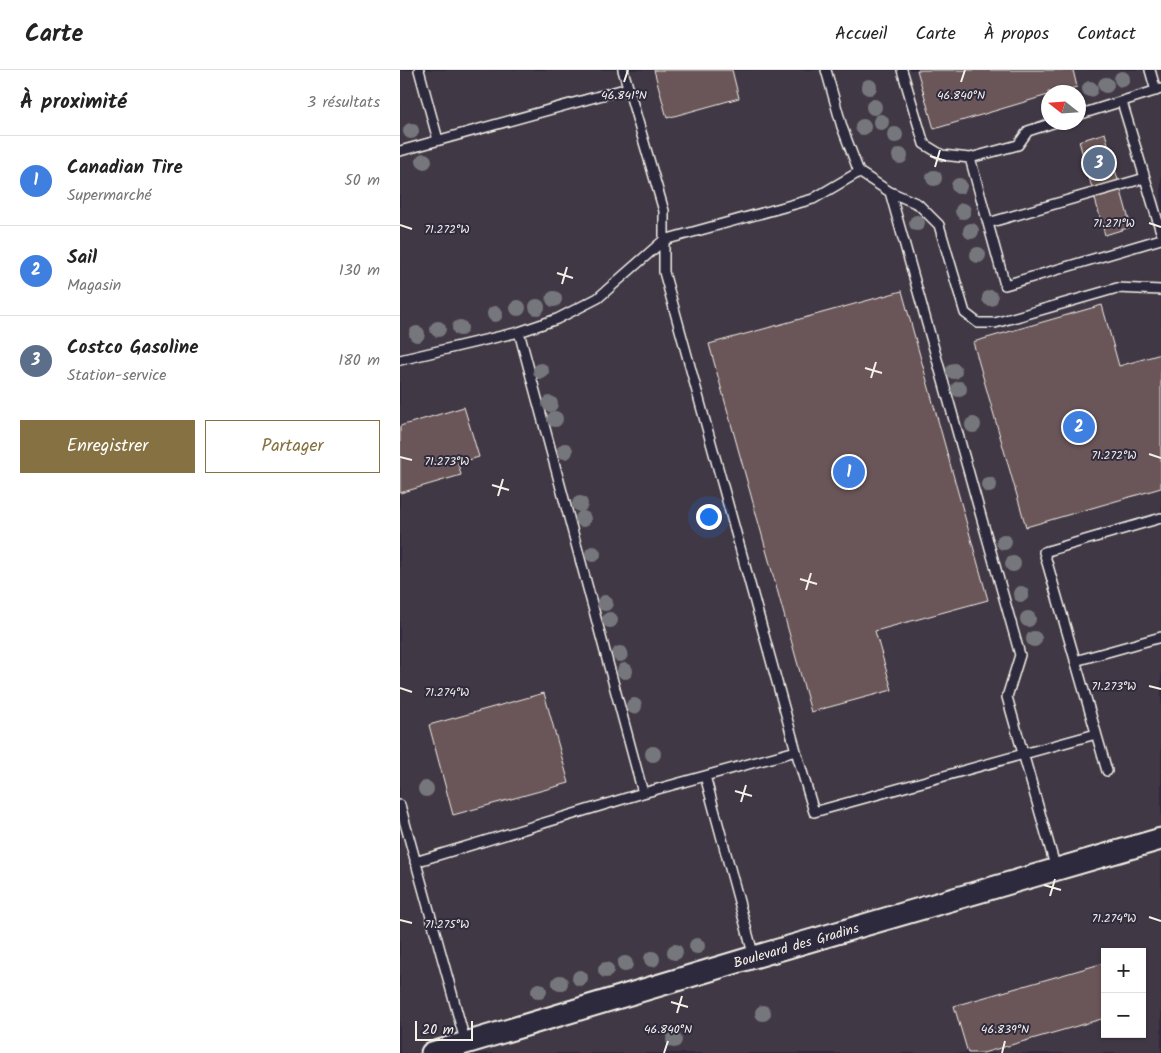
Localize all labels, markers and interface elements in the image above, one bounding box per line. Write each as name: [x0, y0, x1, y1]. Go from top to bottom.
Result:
text: Carte: [25, 15, 83, 54]
text: Accueil: [835, 20, 888, 49]
text: Carte: [916, 20, 956, 49]
text: À propos: [984, 20, 1049, 49]
text: Contact: [1077, 20, 1136, 49]
north arrow: [1041, 85, 1086, 130]
text: À proximité: [20, 86, 127, 119]
text: 46.841°N: [601, 86, 647, 105]
text: 46.840°N: [937, 86, 985, 105]
text: 3 résultats: [307, 90, 380, 115]
pin: 3: [1083, 144, 1115, 182]
text: Canadian Tire: [67, 153, 183, 183]
text: 1: [34, 168, 38, 193]
text: 50 m: [344, 168, 380, 193]
text: Supermarché: [67, 183, 152, 208]
text: 71.271°W: [1093, 214, 1135, 233]
text: 71.272°W: [424, 220, 470, 239]
text: Sail: [67, 243, 97, 273]
text: 2: [31, 258, 41, 283]
text: 130 m: [339, 258, 380, 283]
text: Magasin: [67, 273, 121, 298]
text: Costco Gasoline: [67, 333, 198, 363]
text: 3: [32, 348, 40, 373]
text: 180 m: [338, 348, 380, 373]
text: Station-service: [67, 363, 167, 388]
pin: 2: [1063, 408, 1095, 446]
button: Enregistrer: [20, 420, 195, 473]
button: Partager: [205, 420, 380, 473]
text: 71.272°W: [1091, 446, 1137, 465]
text: 71.273°W: [425, 452, 469, 471]
pin: 1: [833, 453, 865, 491]
your location: [696, 504, 722, 530]
text: 71.273°W: [1092, 677, 1136, 696]
text: 71.274°W: [425, 683, 469, 702]
text: 71.274°W: [1092, 909, 1136, 928]
text: 71.275°W: [425, 915, 469, 934]
street label: Boulevard des Gradins: [731, 917, 862, 974]
map controls: [1101, 948, 1146, 1038]
button: +: [1101, 948, 1146, 993]
button: −: [1101, 993, 1146, 1038]
scale bar: [415, 1018, 472, 1041]
text: 20 m: [422, 1019, 454, 1041]
text: 46.840°N: [644, 1020, 692, 1039]
text: 46.839°N: [981, 1020, 1029, 1039]

